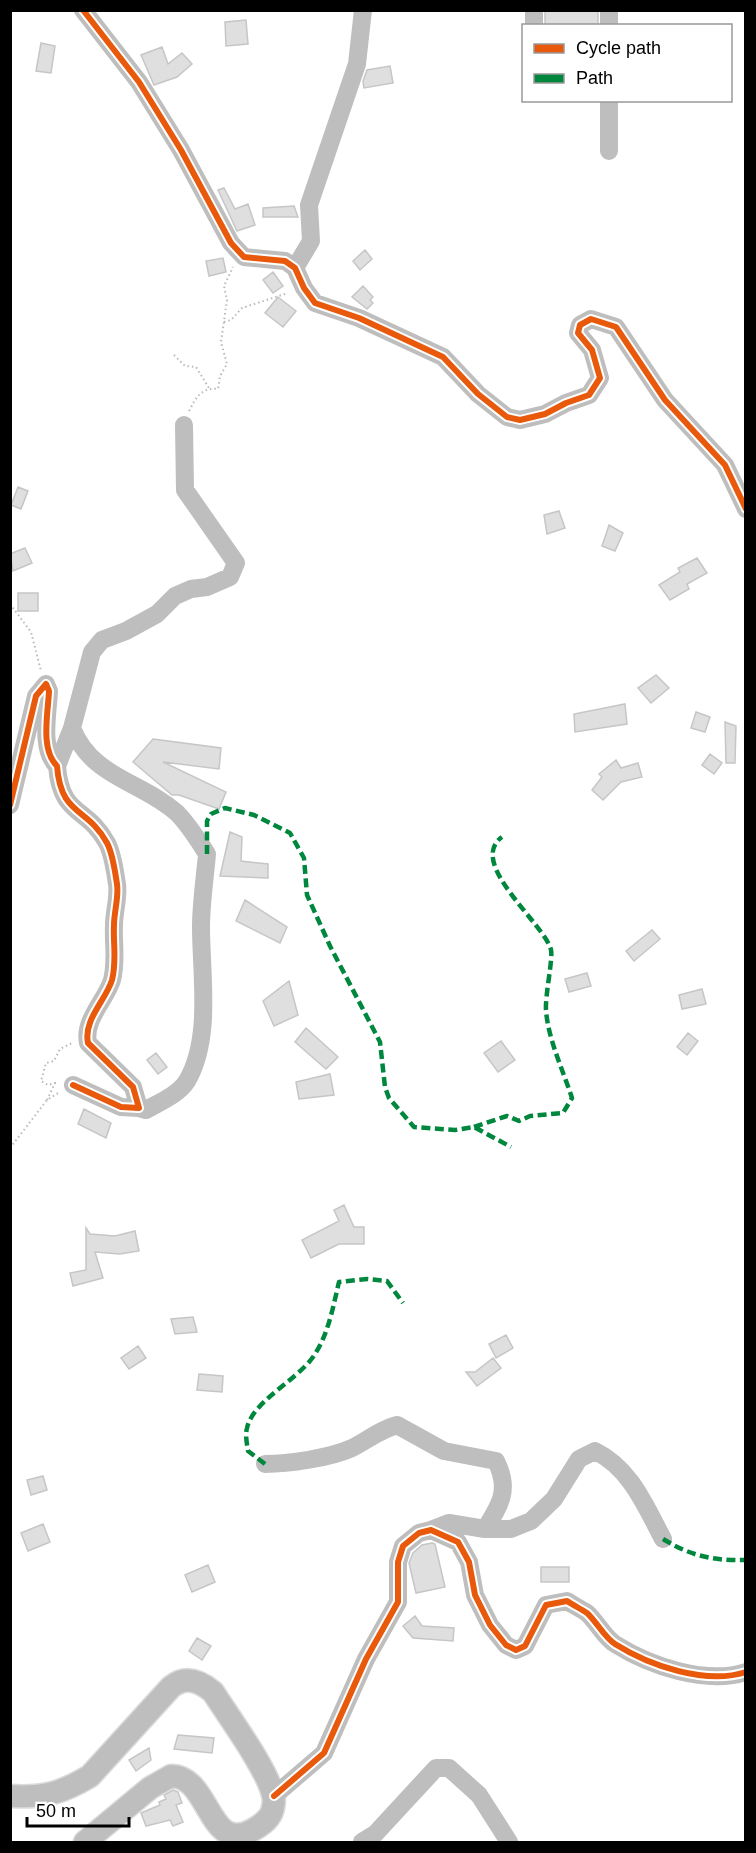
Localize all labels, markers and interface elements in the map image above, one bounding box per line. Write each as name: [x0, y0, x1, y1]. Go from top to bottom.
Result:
legend: [522, 24, 732, 102]
text: Cycle path: [576, 38, 661, 58]
text: Path: [576, 68, 613, 88]
scale bar: [27, 1790, 129, 1828]
text: 50 m: [36, 1801, 76, 1821]

